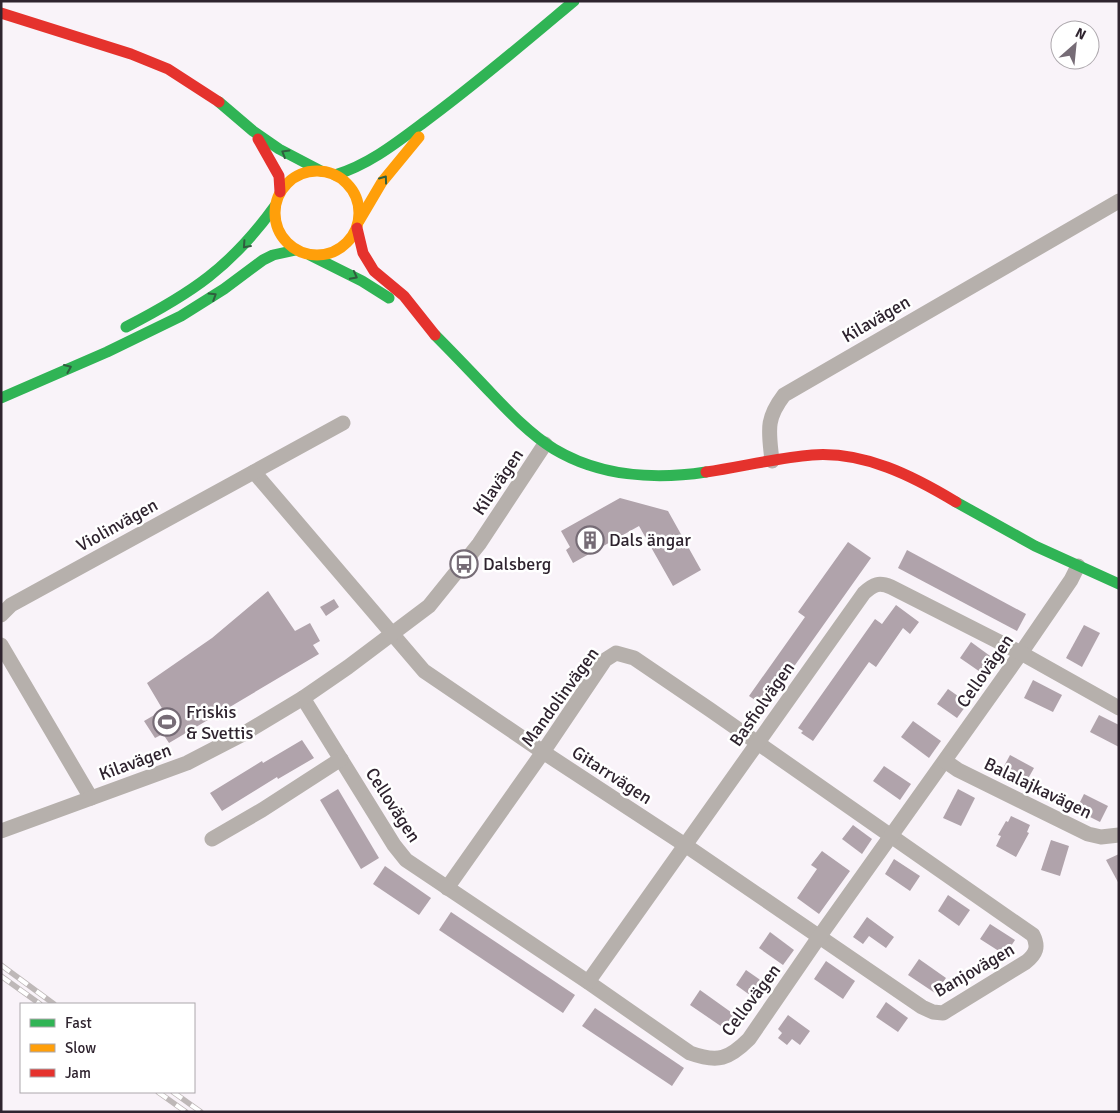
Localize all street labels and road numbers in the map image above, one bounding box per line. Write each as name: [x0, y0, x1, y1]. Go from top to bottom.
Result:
street label: Kilavägen: [838, 291, 914, 347]
street label: Kilavägen: [468, 445, 528, 519]
street label: Violinvägen: [72, 494, 162, 556]
street label: Cellovägen: [952, 630, 1018, 712]
street label: Mandolinvägen: [517, 643, 603, 751]
street label: Basfiolvägen: [725, 657, 799, 751]
street label: Kilavägen: [96, 739, 174, 785]
street label: Gitarrvägen: [568, 741, 656, 809]
street label: Balalajkavägen: [980, 752, 1096, 824]
street label: Cellovägen: [361, 764, 425, 846]
street label: Banjovägen: [930, 938, 1018, 1002]
street label: Cellovägen: [717, 960, 785, 1040]

